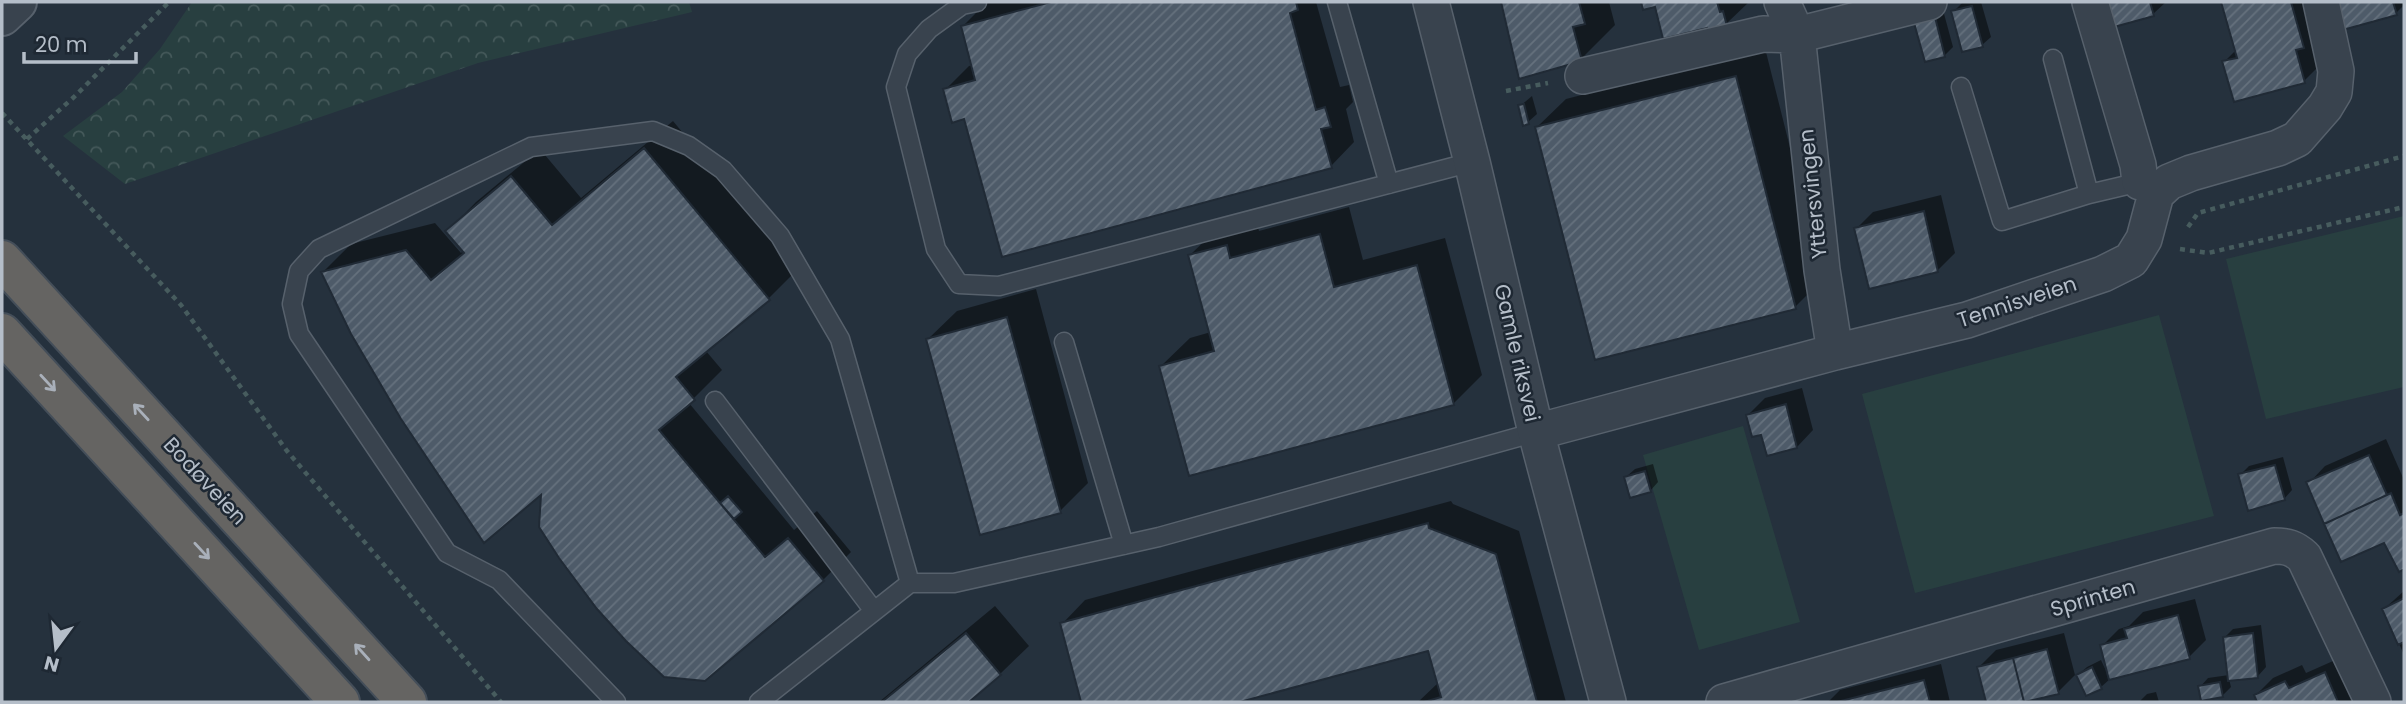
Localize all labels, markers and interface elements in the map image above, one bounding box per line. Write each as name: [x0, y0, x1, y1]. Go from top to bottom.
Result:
scale bar: [24, 21, 136, 65]
text: 20 m: [35, 30, 88, 59]
street label: Yttersvingen: [1791, 128, 1834, 260]
street label: Tennisveien: [1953, 269, 2080, 334]
street label: Gamle riksvei: [1488, 281, 1547, 425]
one-way arrow: [40, 374, 56, 392]
one-way arrow: [133, 404, 150, 421]
street label: Bodøveien: [157, 430, 254, 531]
one-way arrow: [193, 542, 210, 559]
street label: Sprinten: [2047, 572, 2139, 623]
north arrow: [21, 613, 91, 683]
one-way arrow: [354, 643, 370, 661]
text: N: [41, 649, 62, 679]

